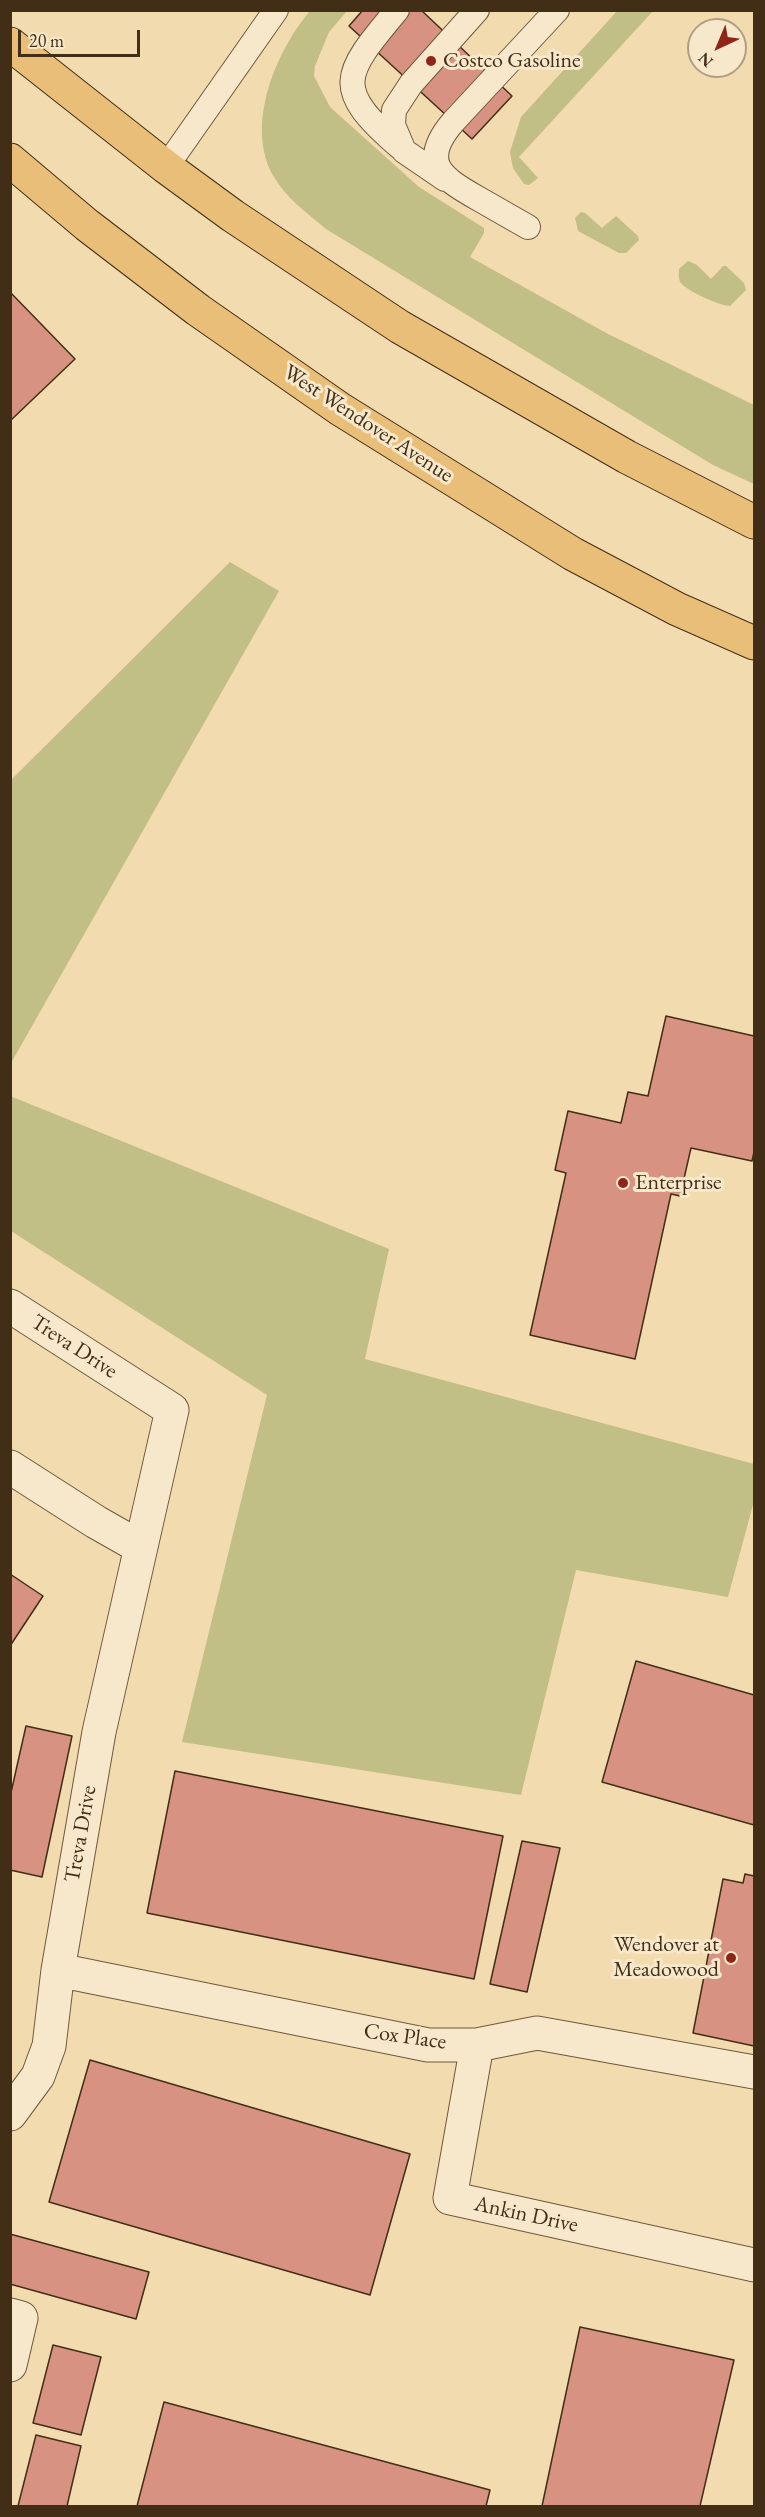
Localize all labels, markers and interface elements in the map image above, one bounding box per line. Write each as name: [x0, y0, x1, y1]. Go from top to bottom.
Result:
scale bar: [21, 18, 142, 56]
north arrow: [687, 18, 747, 78]
text: 20 m: [29, 29, 64, 52]
place label: Costco Gasoline: [443, 48, 581, 74]
text: N: [694, 48, 717, 72]
marker: Costco Gasoline: [424, 54, 438, 68]
street label: West Wendover Avenue: [278, 359, 458, 489]
place label: Enterprise: [635, 1170, 722, 1196]
marker: Enterprise: [616, 1176, 630, 1190]
street label: Treva Drive: [26, 1309, 122, 1385]
street label: Treva Drive: [59, 1783, 103, 1885]
place label: Wendover at Meadowood: [613, 1932, 719, 1984]
marker: Wendover at Meadowood: [724, 1951, 738, 1965]
street label: Cox Place: [362, 2018, 448, 2056]
street label: Ankin Drive: [472, 2191, 580, 2239]

